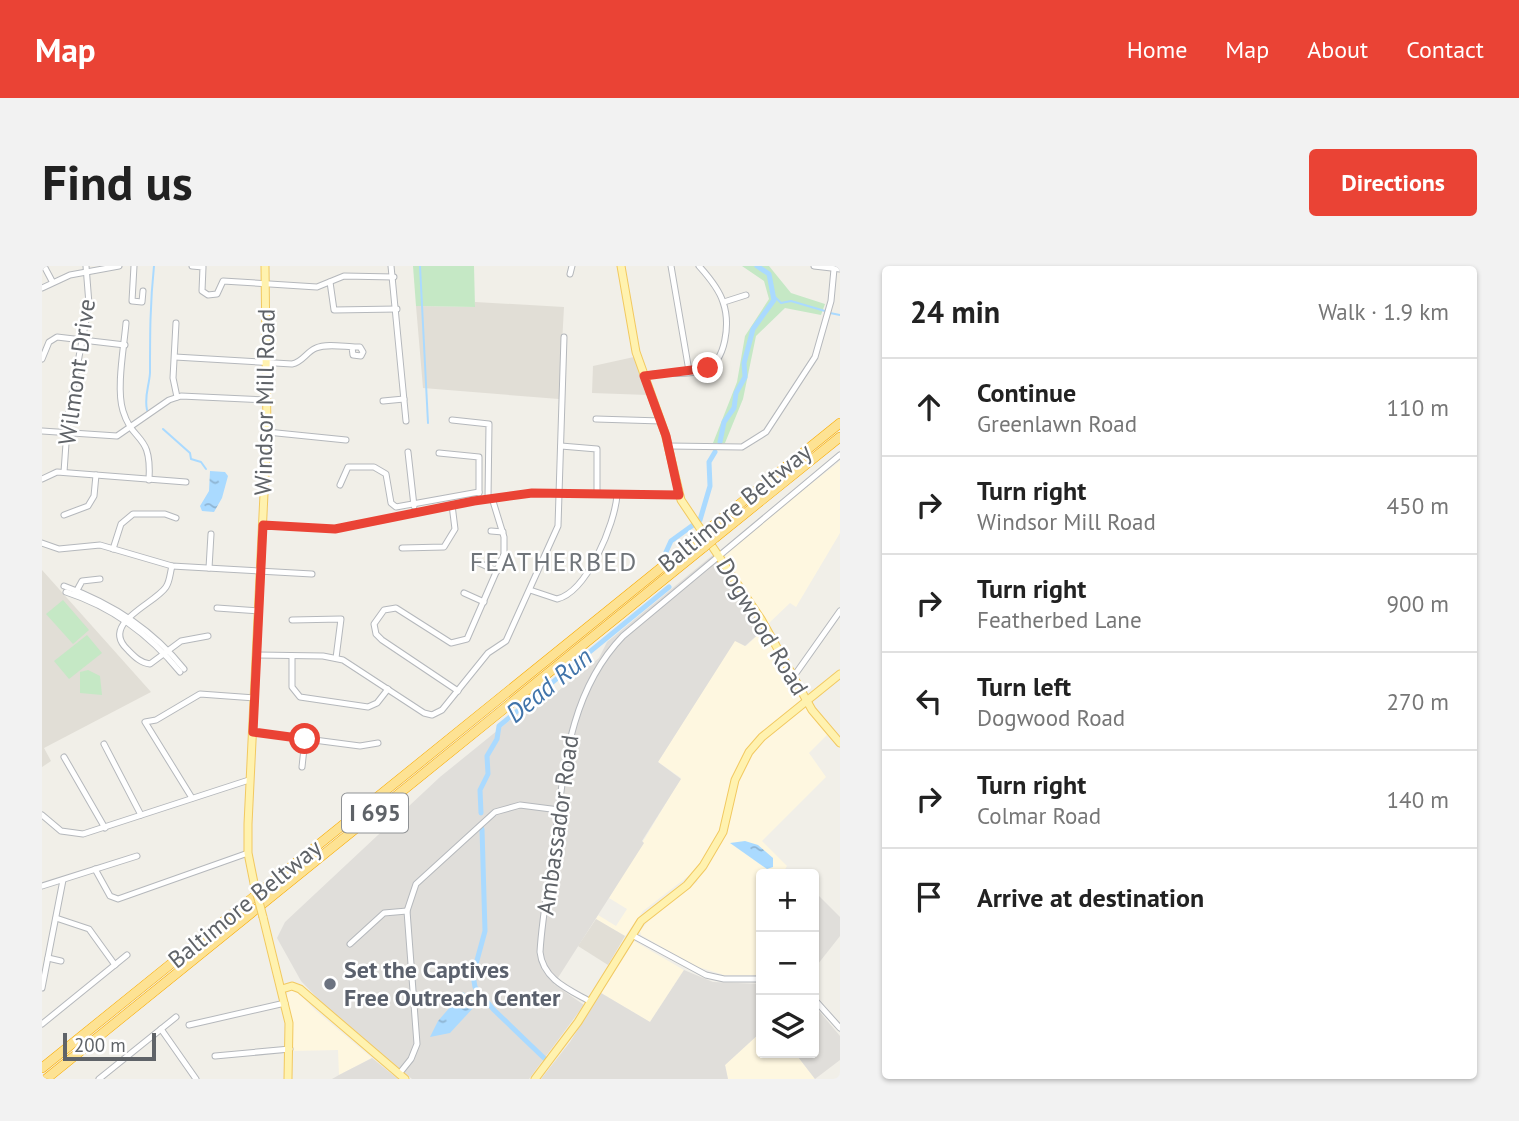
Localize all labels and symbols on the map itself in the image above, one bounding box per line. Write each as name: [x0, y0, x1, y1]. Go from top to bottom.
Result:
street label: Wilmont Drive: [51, 297, 102, 447]
street label: Windsor Mill Road: [247, 308, 282, 496]
route end: [692, 352, 723, 383]
street label: Baltimore Beltway: [652, 436, 818, 579]
district label: FEATHERBED: [470, 545, 638, 578]
street label: Dogwood Road: [709, 552, 816, 701]
water label: Dead Run: [499, 640, 599, 730]
route start: [289, 723, 320, 754]
street label: Ambassador Road: [530, 733, 585, 917]
road number: I 695: [342, 793, 408, 832]
street label: Baltimore Beltway: [162, 832, 328, 975]
place label: Set the Captives Free Outreach Center: [344, 954, 561, 1013]
marker: Set the Captives Free Outreach Center: [322, 976, 338, 992]
scale bar: [63, 1030, 156, 1062]

